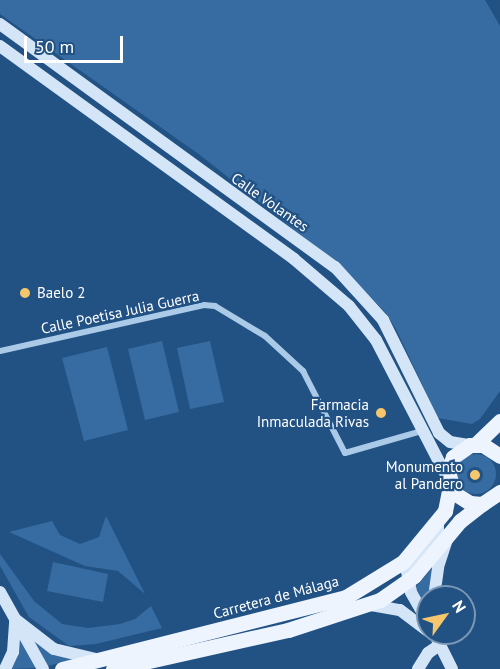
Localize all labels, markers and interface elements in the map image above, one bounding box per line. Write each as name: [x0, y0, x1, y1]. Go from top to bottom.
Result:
scale bar: [27, 24, 126, 62]
text: 50 m: [35, 35, 74, 58]
street label: Calle Volantes: [228, 169, 312, 235]
place label: Baelo 2: [37, 284, 85, 302]
marker: Baelo 2: [18, 286, 32, 300]
street label: Calle Poetisa Julia Guerra: [39, 286, 201, 338]
place label: Farmacia Inmaculada Rivas: [257, 395, 369, 430]
marker: Farmacia Inmaculada Rivas: [374, 406, 388, 420]
place label: Monumento al Pandero: [386, 457, 463, 492]
marker: Monumento al Pandero: [468, 468, 482, 482]
street label: Carretera de Málaga: [211, 572, 341, 622]
north arrow: [416, 585, 476, 645]
text: N: [448, 596, 471, 616]

